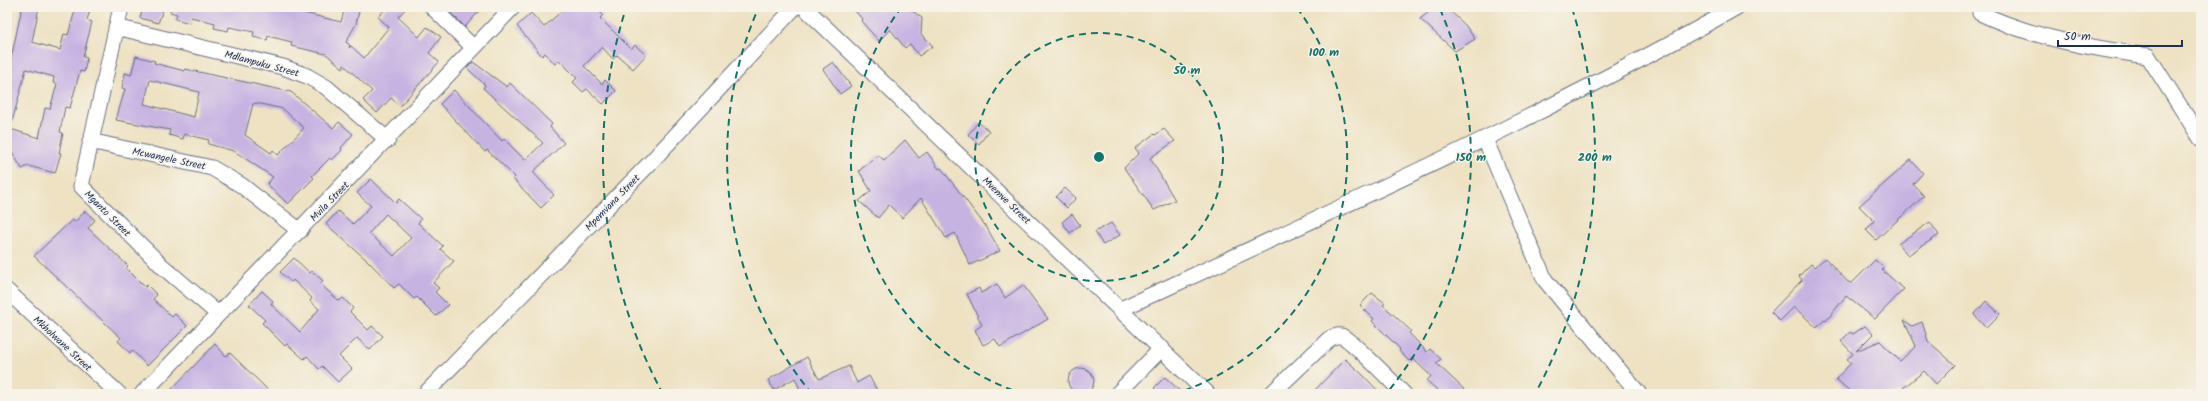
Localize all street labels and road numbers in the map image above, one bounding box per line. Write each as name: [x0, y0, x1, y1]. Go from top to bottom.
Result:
street label: Mdlampuku Street: [223, 46, 301, 82]
street label: Mcwangele Street: [131, 143, 207, 175]
street label: Mpemvana Street: [581, 171, 644, 235]
street label: Mvemve Street: [978, 173, 1034, 228]
street label: Mvila Street: [306, 178, 353, 226]
street label: Mganto Street: [80, 187, 134, 241]
street label: Mkholwane Street: [29, 312, 95, 375]

